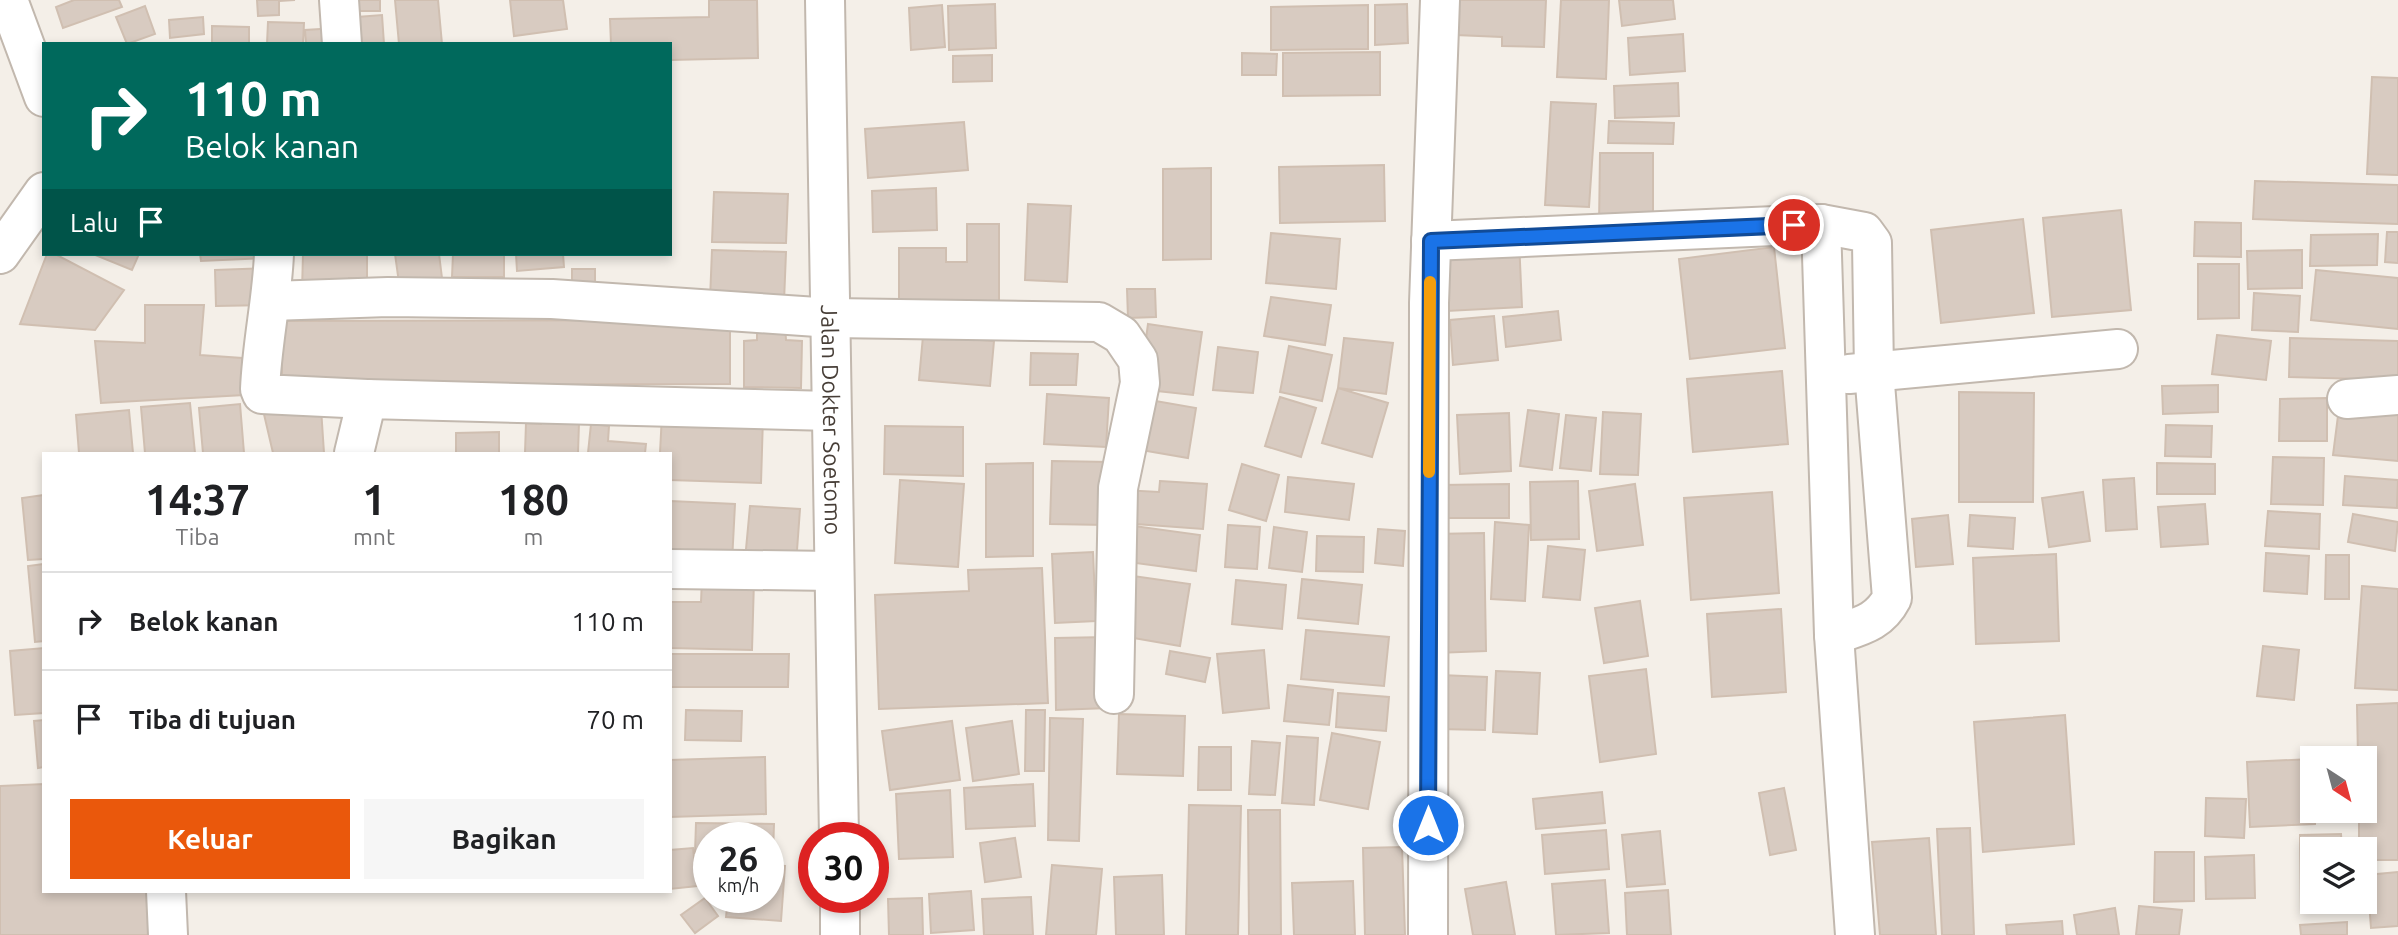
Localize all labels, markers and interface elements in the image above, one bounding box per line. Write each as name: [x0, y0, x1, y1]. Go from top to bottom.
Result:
icon: right: [70, 70, 161, 161]
text: 110 m: [185, 70, 322, 125]
text: Belok kanan: [185, 128, 359, 164]
pin: [1764, 195, 1824, 255]
icon: arrive: [132, 203, 170, 241]
icon: arrive: [1775, 206, 1813, 244]
text: Lalu: [70, 208, 118, 237]
street label: Jalan Dokter Soetomo: [818, 304, 846, 535]
text: 14:37: [145, 476, 250, 523]
text: 1: [362, 476, 386, 523]
text: 180: [498, 476, 569, 523]
text: Tiba: [175, 524, 220, 549]
text: mnt: [353, 524, 395, 549]
text: m: [524, 524, 543, 549]
icon: right: [70, 602, 108, 640]
text: Belok kanan: [129, 607, 279, 636]
text: 110 m: [572, 607, 644, 636]
icon: arrive: [70, 700, 108, 738]
text: Tiba di tujuan: [129, 705, 296, 734]
text: 70 m: [586, 705, 644, 734]
north arrow: [2300, 746, 2376, 822]
map controls: [2300, 746, 2377, 914]
position arrow: [1391, 788, 1465, 862]
button: Keluar: [70, 799, 350, 879]
button: Bagikan: [364, 799, 644, 879]
speed limit sign: 30: [798, 822, 889, 913]
button: layers: [2300, 837, 2377, 914]
text: 26: [719, 838, 758, 878]
text: km/h: [718, 875, 759, 895]

